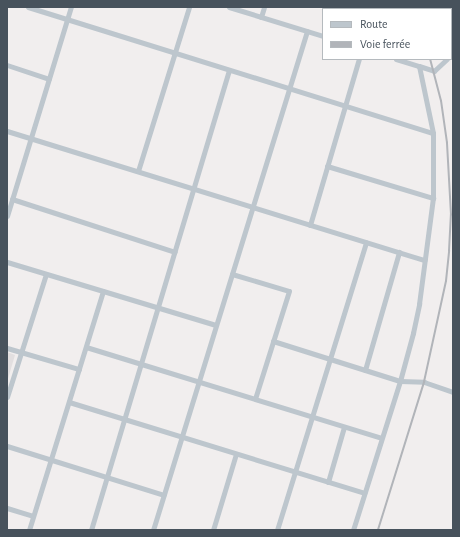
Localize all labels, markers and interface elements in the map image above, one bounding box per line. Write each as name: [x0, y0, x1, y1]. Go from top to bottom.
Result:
legend: [322, 8, 452, 60]
text: Route: [360, 18, 387, 30]
text: Voie ferrée: [360, 38, 410, 50]

